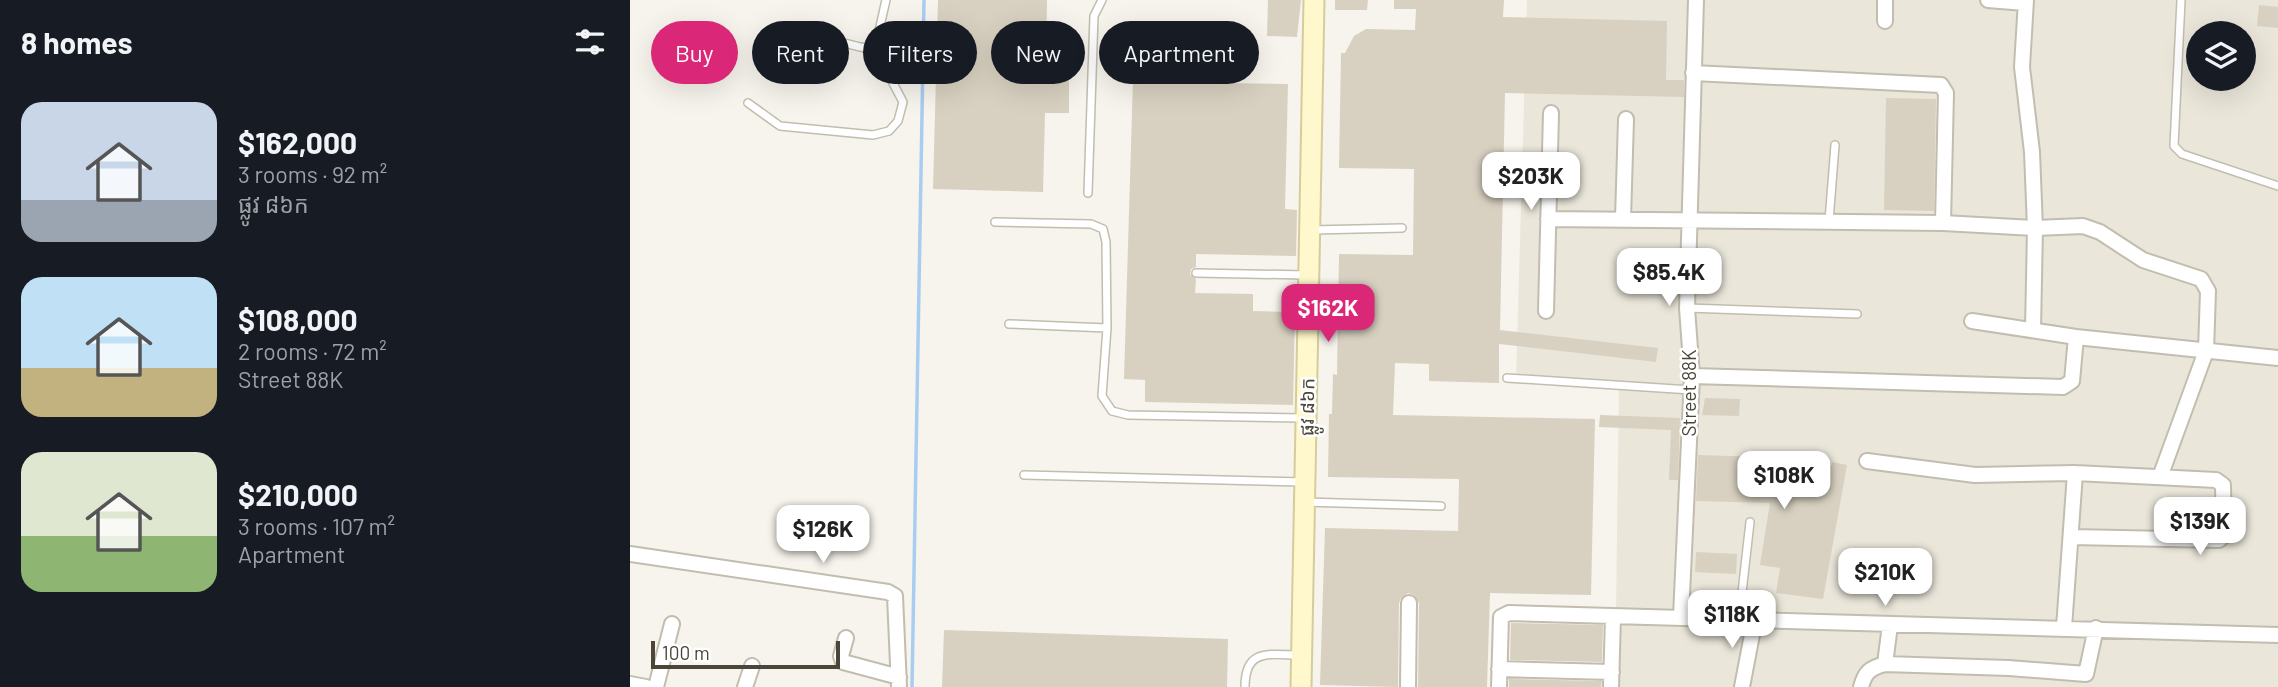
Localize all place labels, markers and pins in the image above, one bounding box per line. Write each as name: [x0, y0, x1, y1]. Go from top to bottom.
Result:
pin: $203K: [1482, 152, 1580, 212]
pin: $85.4K: [1612, 248, 1726, 308]
pin: $162K: [1279, 284, 1377, 344]
pin: $108K: [1735, 452, 1833, 511]
pin: $139K: [2151, 498, 2249, 557]
pin: $126K: [774, 505, 872, 565]
pin: $210K: [1836, 548, 1934, 608]
pin: $118K: [1683, 590, 1781, 650]

